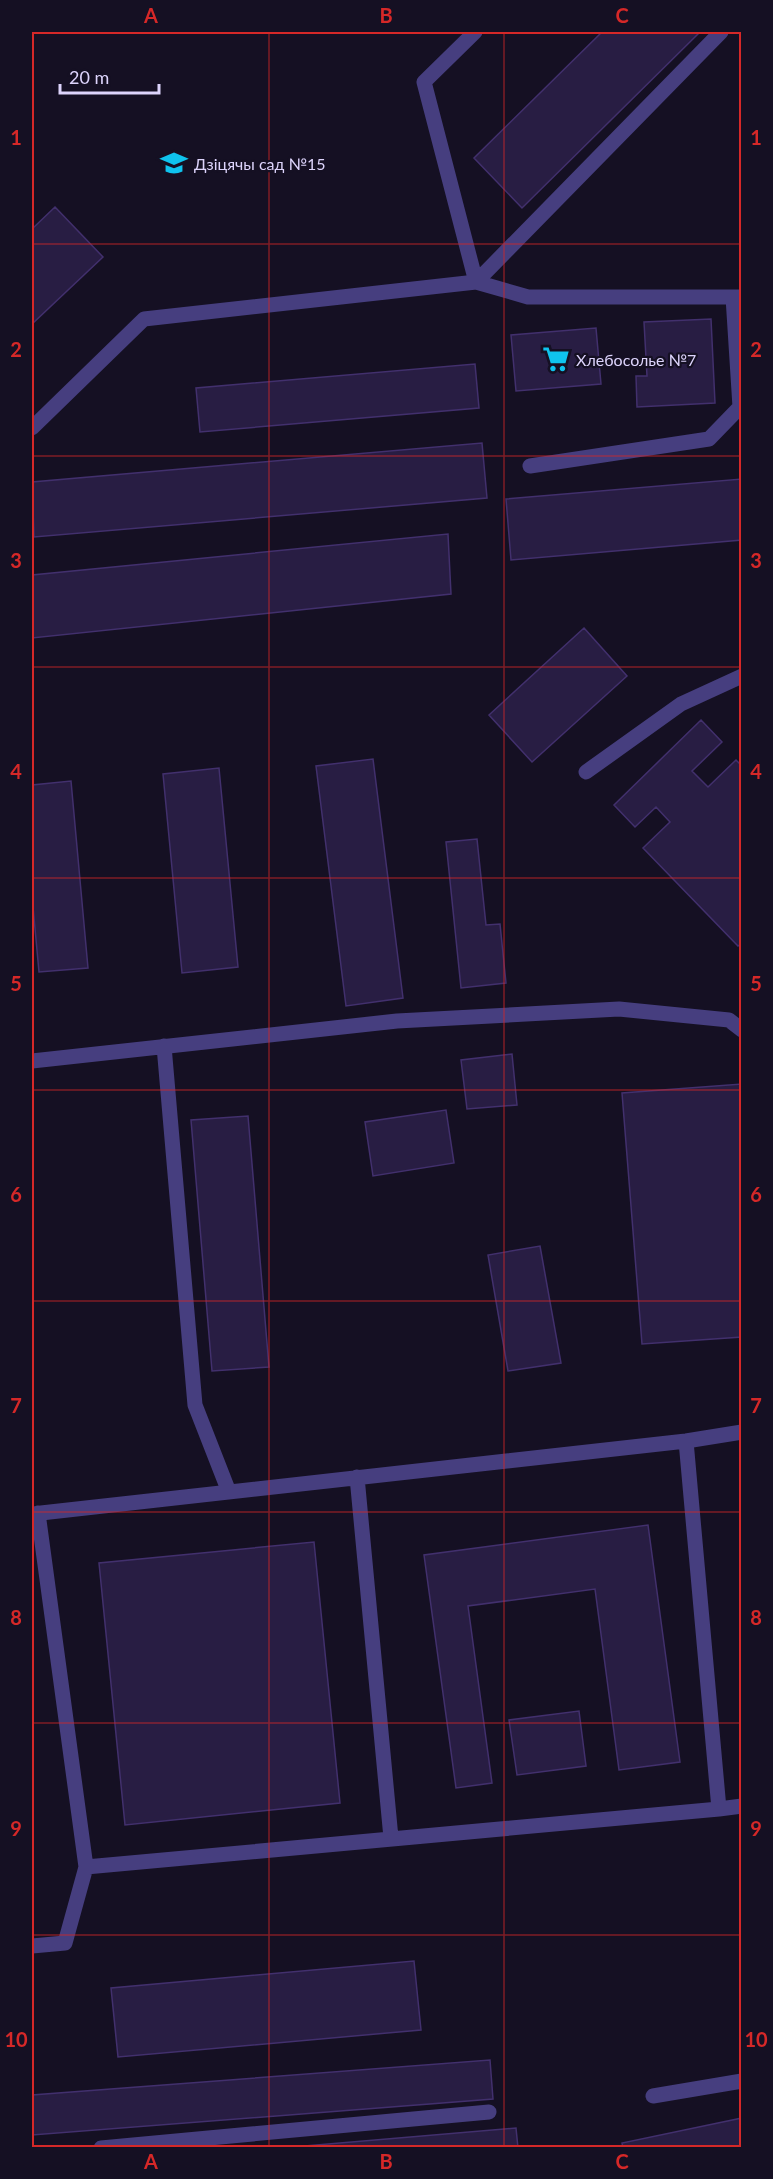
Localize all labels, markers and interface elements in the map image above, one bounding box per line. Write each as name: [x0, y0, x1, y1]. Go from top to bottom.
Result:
text: A: [143, 3, 158, 27]
text: B: [379, 3, 393, 27]
text: C: [615, 3, 629, 27]
scale bar: [60, 57, 159, 95]
text: 20 m: [69, 66, 109, 88]
text: 1: [10, 125, 22, 149]
text: 1: [750, 125, 762, 149]
school or university icon: Дзіцячы сад №15: [159, 148, 189, 178]
place label: Дзіцячы сад №15: [194, 154, 326, 173]
text: 2: [10, 337, 22, 361]
text: 2: [750, 337, 762, 361]
supermarket icon: Хлебосолье №7: [541, 344, 571, 374]
place label: Хлебосолье №7: [576, 350, 696, 369]
text: 3: [10, 548, 22, 572]
text: 3: [750, 548, 762, 572]
text: 4: [10, 759, 22, 783]
text: 4: [750, 759, 762, 783]
text: 5: [10, 971, 22, 995]
text: 5: [750, 971, 762, 995]
text: 6: [10, 1182, 22, 1206]
text: 6: [750, 1182, 762, 1206]
text: 7: [10, 1393, 22, 1417]
text: 7: [750, 1393, 762, 1417]
text: 8: [10, 1605, 22, 1629]
text: 8: [750, 1605, 762, 1629]
text: 9: [10, 1816, 22, 1840]
text: 9: [750, 1816, 762, 1840]
text: 10: [4, 2027, 28, 2051]
text: 10: [744, 2027, 768, 2051]
text: A: [143, 2149, 158, 2173]
text: B: [379, 2149, 393, 2173]
text: C: [615, 2149, 629, 2173]

